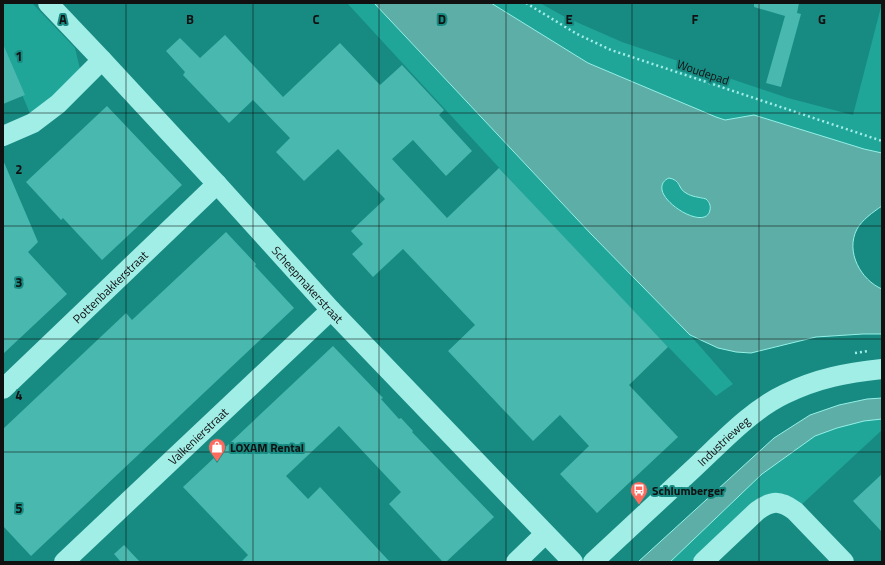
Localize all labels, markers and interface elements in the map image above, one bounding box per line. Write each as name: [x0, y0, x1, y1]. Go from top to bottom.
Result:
text: A: [59, 9, 67, 29]
text: B: [186, 9, 194, 29]
text: C: [312, 9, 320, 29]
text: D: [438, 9, 446, 29]
text: E: [565, 9, 573, 29]
text: F: [692, 9, 699, 29]
text: G: [818, 9, 826, 29]
text: 1: [15, 46, 23, 66]
street label: Woudepad: [674, 54, 732, 90]
text: 2: [15, 159, 23, 179]
street label: Scheepmakerstraat: [268, 241, 349, 328]
street label: Pottenbakkerstraat: [68, 245, 153, 328]
text: 3: [15, 272, 23, 292]
text: 4: [15, 385, 23, 405]
street label: Valkenierstraat: [163, 402, 233, 469]
street label: Industrieweg: [692, 411, 754, 470]
shop icon: LOXAM Rental: [207, 437, 227, 462]
place label: LOXAM Rental: [230, 438, 304, 457]
bus stop icon: Schlumberger: [629, 480, 649, 505]
place label: Schlumberger: [652, 481, 725, 500]
text: 5: [15, 498, 23, 518]

